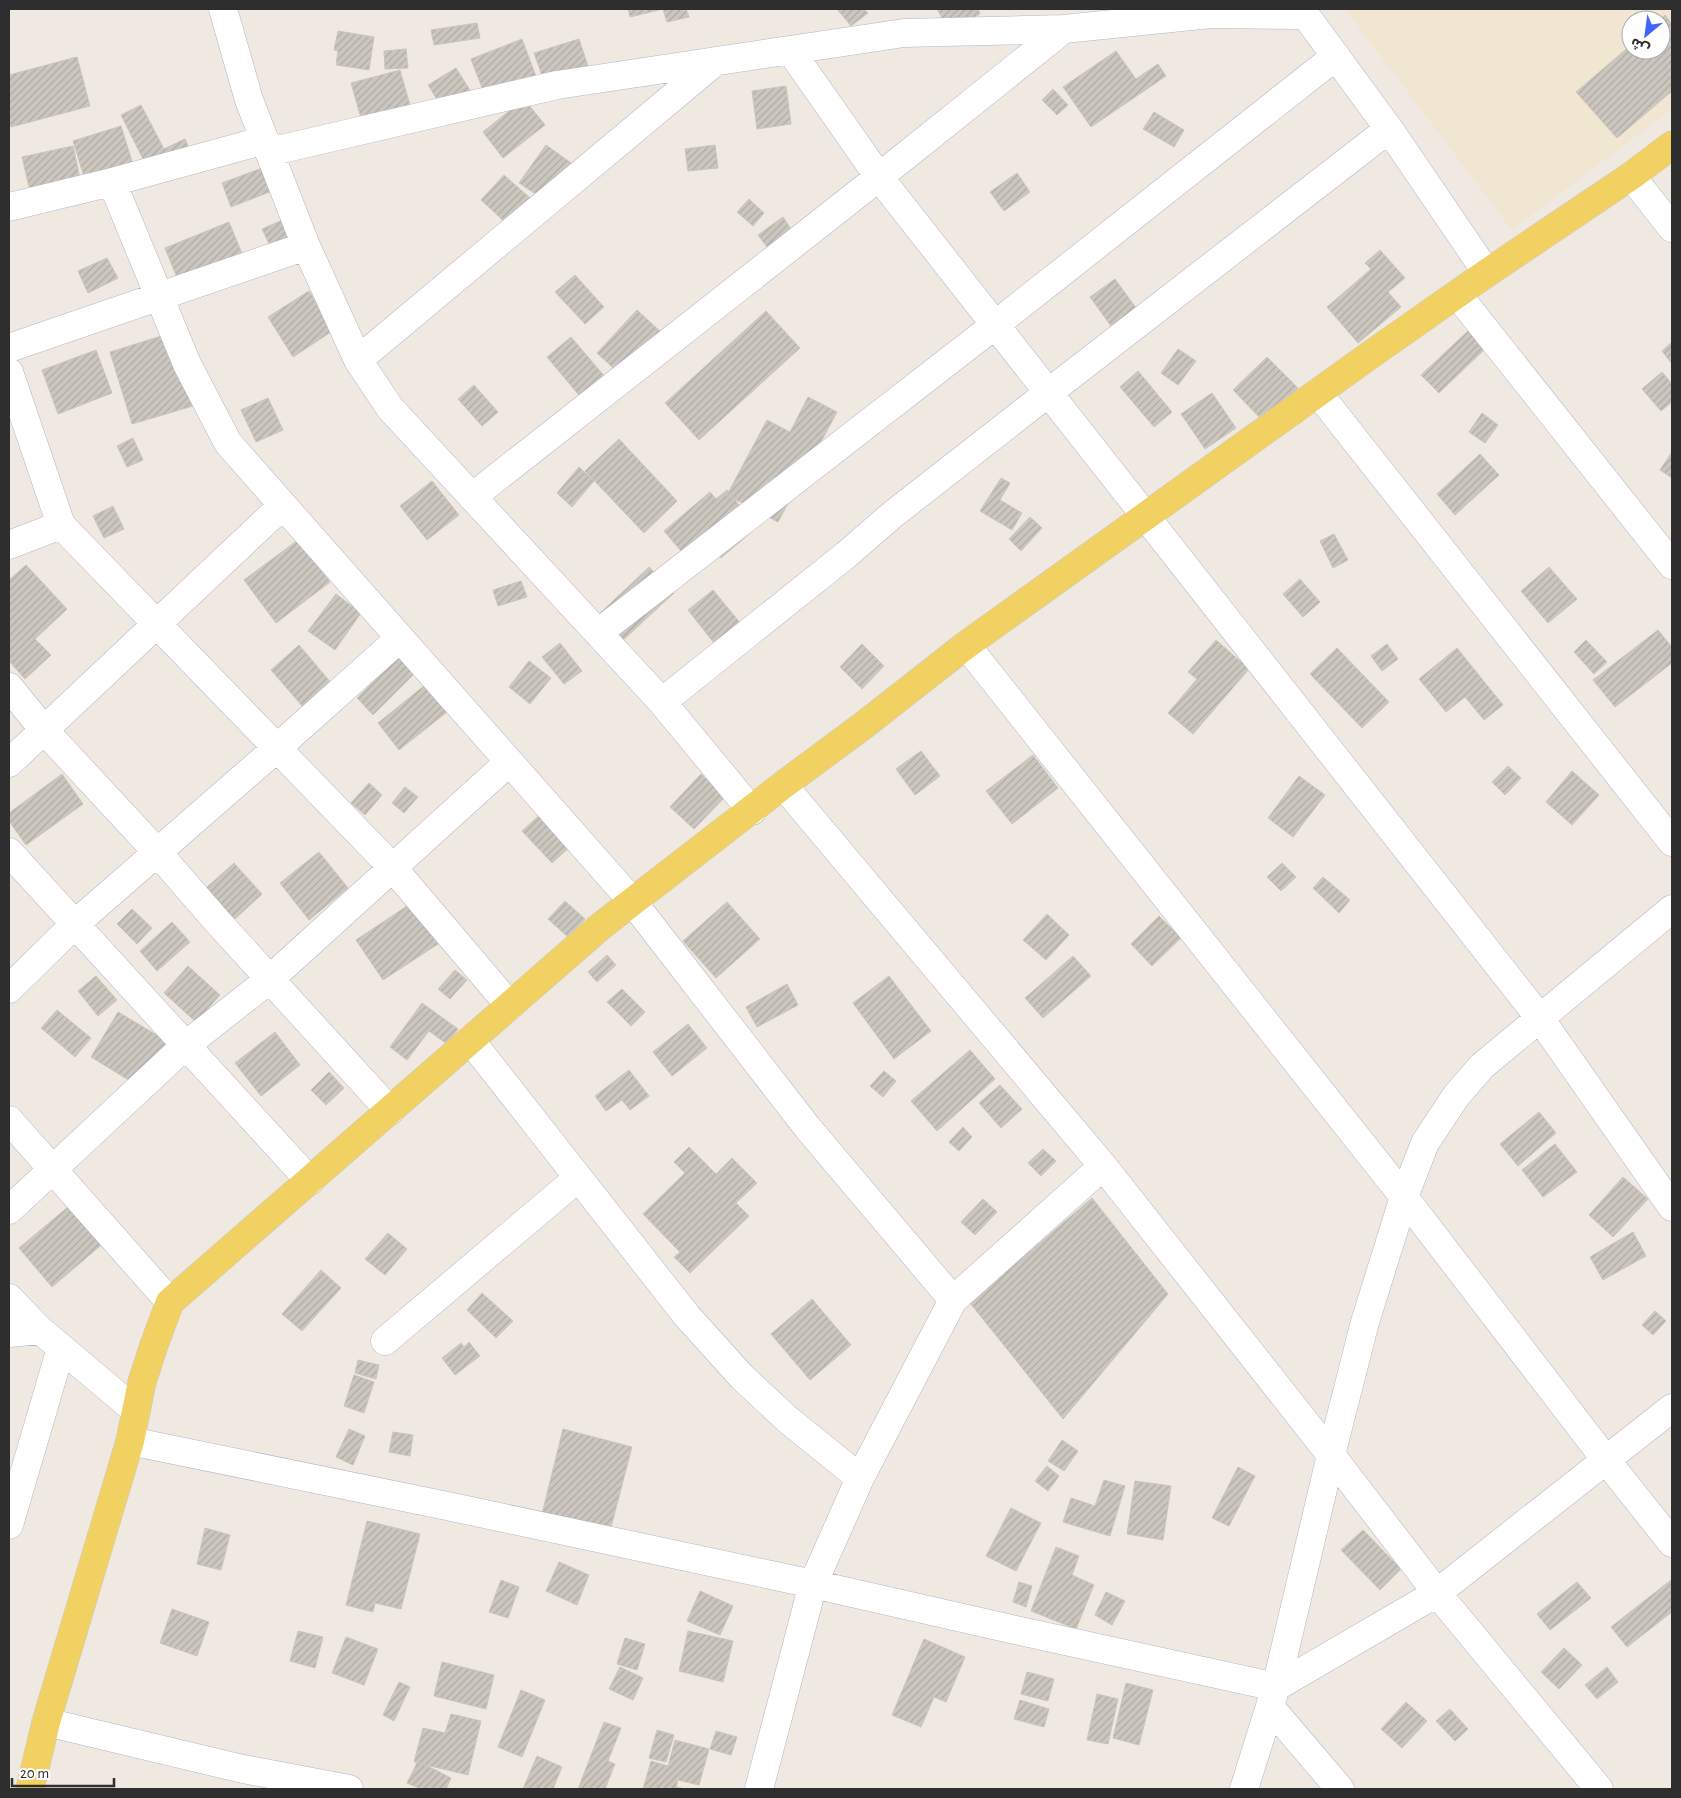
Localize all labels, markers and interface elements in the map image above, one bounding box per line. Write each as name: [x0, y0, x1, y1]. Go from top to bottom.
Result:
north arrow: [1621, 10, 1671, 60]
text: ش: [1628, 35, 1652, 56]
scale bar: [12, 1756, 115, 1788]
text: 20 m: [20, 1766, 49, 1781]

